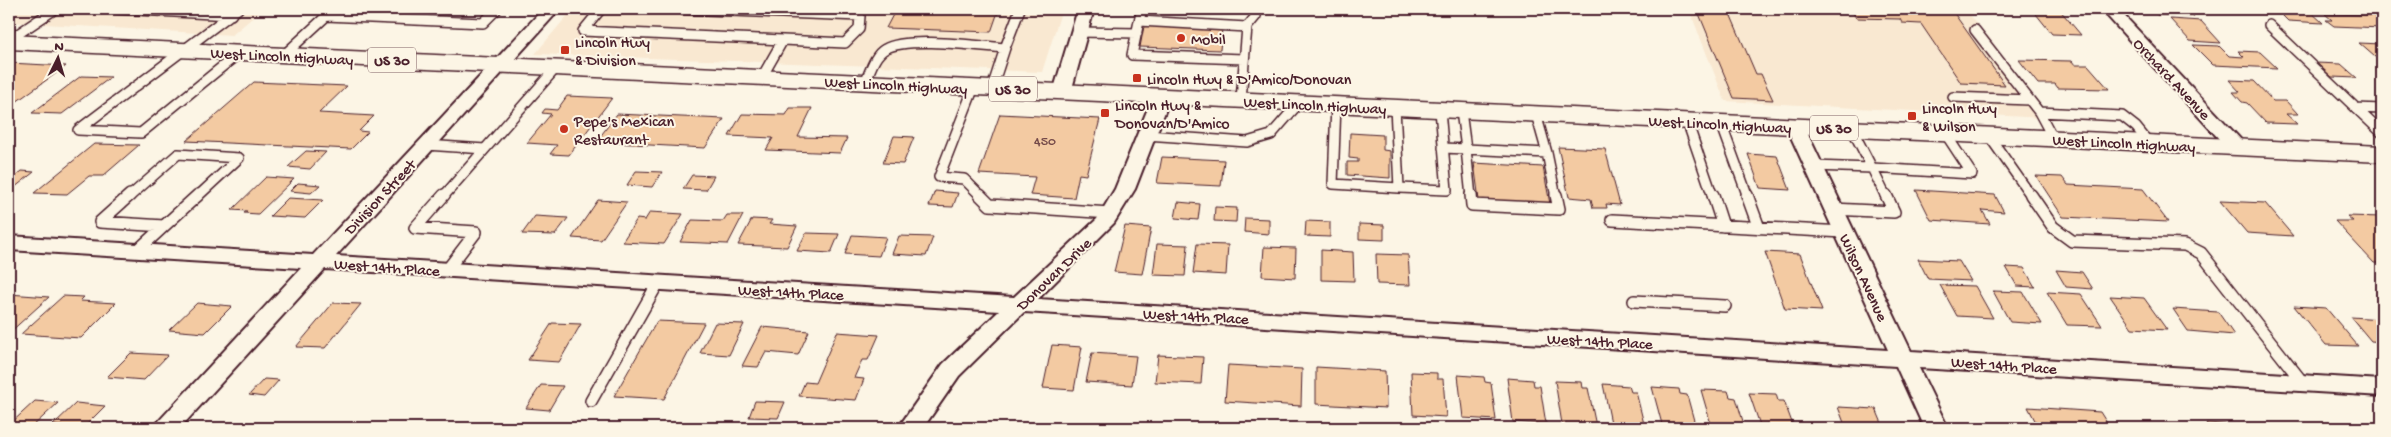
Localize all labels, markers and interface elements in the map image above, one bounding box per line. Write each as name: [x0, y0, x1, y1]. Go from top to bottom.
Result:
north arrow: [32, 32, 82, 82]
marker: Mobil: [1175, 32, 1187, 44]
place label: Mobil: [1191, 32, 1226, 51]
place label: Lincoln Hwy & Division: [575, 35, 650, 72]
street label: Orchard Avenue: [2128, 35, 2214, 126]
text: N: [54, 39, 64, 56]
marker: Lincoln Hwy & Division: [559, 44, 571, 56]
street label: West Lincoln Highway: [210, 45, 354, 72]
road number: US 30: [368, 48, 416, 72]
marker: Lincoln Hwy & D'Amico/Donovan: [1131, 72, 1143, 84]
place label: Lincoln Hwy & D'Amico/Donovan: [1147, 72, 1352, 91]
street label: West Lincoln Highway: [824, 74, 968, 101]
road number: US 30: [989, 76, 1037, 102]
street label: West Lincoln Highway: [1243, 94, 1387, 121]
place label: Lincoln Hwy & Donovan/D'Amico: [1114, 98, 1230, 135]
place label: Lincoln Hwy & Wilson: [1922, 101, 1997, 138]
marker: Lincoln Hwy & Donovan/D'Amico: [1099, 107, 1111, 119]
marker: Lincoln Hwy & Wilson: [1906, 110, 1918, 122]
street label: West Lincoln Highway: [1648, 113, 1792, 140]
place label: Pepe's Mexican Restaurant: [573, 114, 675, 151]
road number: US 30: [1810, 116, 1858, 140]
marker: Pepe's Mexican Restaurant: [558, 123, 570, 135]
street label: West Lincoln Highway: [2052, 132, 2196, 159]
house number: 450: [1034, 134, 1056, 151]
street label: Division Street: [341, 156, 422, 241]
street label: Wilson Avenue: [1833, 232, 1891, 326]
street label: Donovan Drive: [1013, 235, 1097, 317]
street label: West 14th Place: [333, 256, 441, 283]
street label: West 14th Place: [737, 282, 845, 307]
street label: West 14th Place: [1142, 306, 1250, 331]
street label: West 14th Place: [1546, 331, 1654, 356]
street label: West 14th Place: [1950, 354, 2058, 381]

